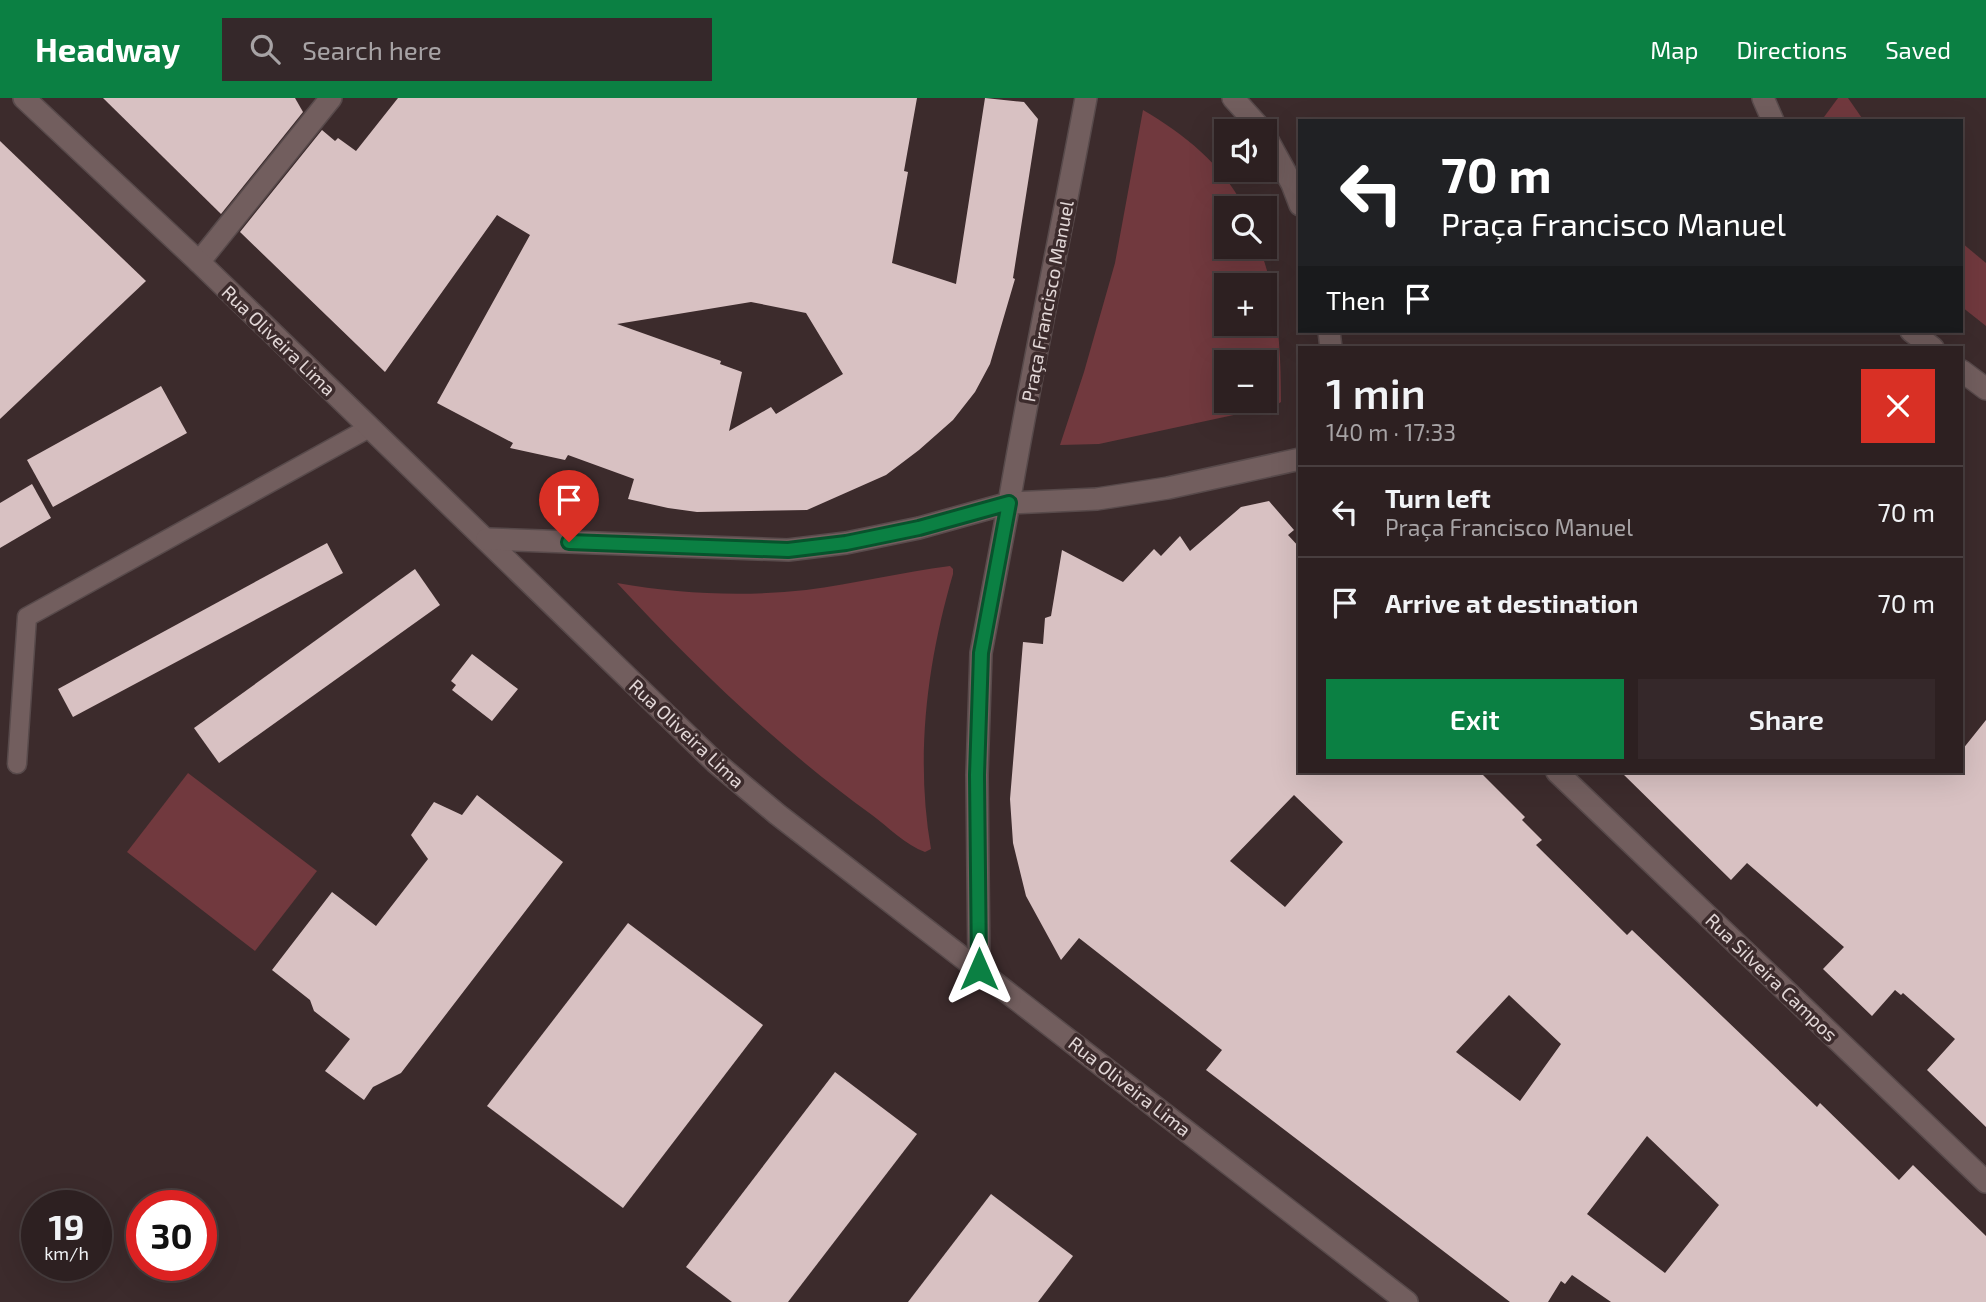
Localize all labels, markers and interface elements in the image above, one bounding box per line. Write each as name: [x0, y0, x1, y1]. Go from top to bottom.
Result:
search box: [222, 18, 712, 81]
text: Headway: [35, 29, 180, 69]
icon: search: [246, 30, 284, 68]
text: Search here: [302, 34, 442, 65]
text: Map: [1650, 35, 1698, 64]
text: Directions: [1736, 35, 1847, 64]
text: Saved: [1885, 35, 1951, 64]
map controls: [1214, 119, 1277, 413]
button: sound: [1214, 119, 1277, 182]
text: 70 m: [1441, 144, 1552, 203]
icon: left: [1326, 147, 1417, 238]
button: search: [1214, 196, 1277, 259]
street label: Praça Francisco Manuel: [1016, 198, 1079, 404]
text: Praça Francisco Manuel: [1441, 204, 1786, 242]
button: +: [1214, 273, 1277, 336]
street label: Rua Oliveira Lima: [217, 280, 341, 400]
icon: arrive: [1399, 280, 1437, 318]
text: Then: [1326, 284, 1385, 315]
button: −: [1214, 350, 1277, 413]
text: 1 min: [1326, 367, 1426, 417]
button: close: [1861, 369, 1935, 443]
text: 140 m · 17:33: [1326, 418, 1456, 446]
pin: [539, 470, 599, 542]
icon: arrive: [550, 481, 588, 519]
text: Turn left: [1385, 482, 1491, 513]
icon: left: [1326, 493, 1364, 531]
text: 70 m: [1877, 496, 1935, 527]
text: Praça Francisco Manuel: [1385, 513, 1633, 541]
icon: arrive: [1326, 584, 1364, 622]
text: Arrive at destination: [1385, 587, 1638, 618]
text: 70 m: [1877, 587, 1935, 618]
street label: Rua Oliveira Lima: [625, 674, 749, 792]
button: Exit: [1326, 679, 1624, 759]
button: Share: [1638, 679, 1935, 759]
street label: Rua Silveira Campos: [1701, 908, 1843, 1046]
position arrow: [942, 932, 1016, 1006]
street label: Rua Oliveira Lima: [1064, 1031, 1196, 1141]
speed limit sign: 30: [126, 1190, 217, 1281]
text: 19: [49, 1205, 84, 1247]
text: km/h: [44, 1242, 89, 1264]

